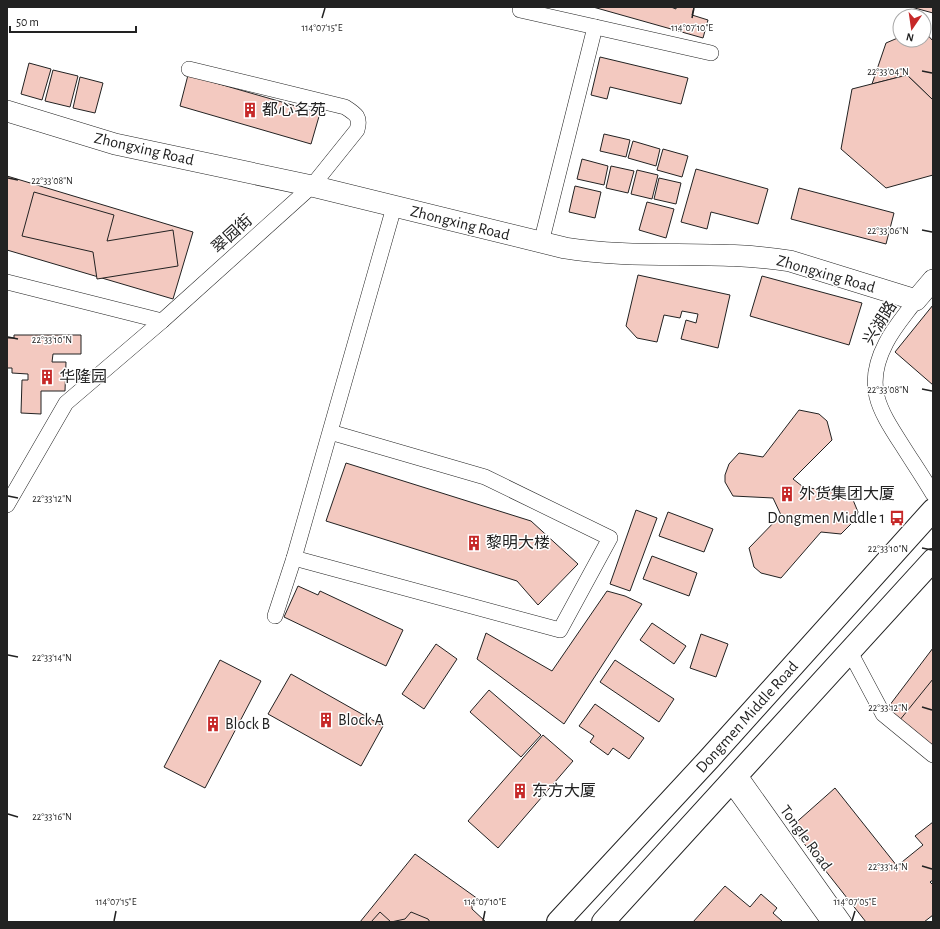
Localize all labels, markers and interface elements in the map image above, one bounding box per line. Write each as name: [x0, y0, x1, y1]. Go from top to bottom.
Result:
scale bar: [10, 8, 136, 34]
north arrow: [892, 8, 932, 48]
text: 50 m: [16, 16, 39, 28]
text: 114°07'15"E: [302, 23, 343, 33]
text: 114°07'10"E: [671, 23, 713, 33]
text: N: [905, 31, 915, 43]
text: 22°33'04"N: [867, 67, 909, 77]
building icon: 都心名苑: [241, 101, 259, 119]
place label: 都心名苑: [262, 101, 326, 118]
street label: Zhongxing Road: [93, 130, 195, 168]
text: 22°33'08"N: [31, 176, 73, 186]
street label: Zhongxing Road: [409, 203, 511, 243]
street label: 翠园街: [208, 211, 255, 256]
text: 22°33'06"N: [867, 226, 909, 236]
street label: Zhongxing Road: [775, 252, 877, 296]
street label: 兴湖路: [860, 298, 900, 348]
text: 22°33'10"N: [32, 335, 72, 345]
building icon: 华隆园: [38, 368, 56, 386]
place label: 华隆园: [59, 368, 107, 385]
text: 22°33'08"N: [867, 385, 909, 395]
building icon: 外货集团大厦: [778, 485, 796, 503]
place label: 外货集团大厦: [799, 485, 895, 502]
text: 22°33'12"N: [32, 494, 72, 504]
bus stop icon: Dongmen Middle 1: [888, 509, 906, 527]
place label: Dongmen Middle 1: [767, 510, 885, 526]
building icon: 黎明大楼: [465, 534, 483, 552]
place label: 黎明大楼: [486, 534, 550, 551]
text: 22°33'10"N: [868, 544, 908, 554]
text: 22°33'14"N: [32, 653, 72, 663]
street label: Dongmen Middle Road: [693, 658, 801, 776]
text: 22°33'12"N: [868, 703, 908, 713]
building icon: Block A: [317, 711, 335, 729]
place label: Block A: [338, 712, 384, 728]
building icon: Block B: [204, 715, 222, 733]
place label: Block B: [225, 716, 270, 732]
building icon: 东方大厦: [511, 782, 529, 800]
place label: 东方大厦: [532, 782, 596, 799]
street label: Tongle Road: [777, 802, 835, 874]
text: 22°33'16"N: [32, 812, 72, 822]
text: 22°33'14"N: [868, 862, 908, 872]
text: 114°07'15"E: [96, 897, 137, 907]
text: 114°07'10"E: [464, 897, 506, 907]
text: 114°07'05"E: [834, 897, 877, 907]

